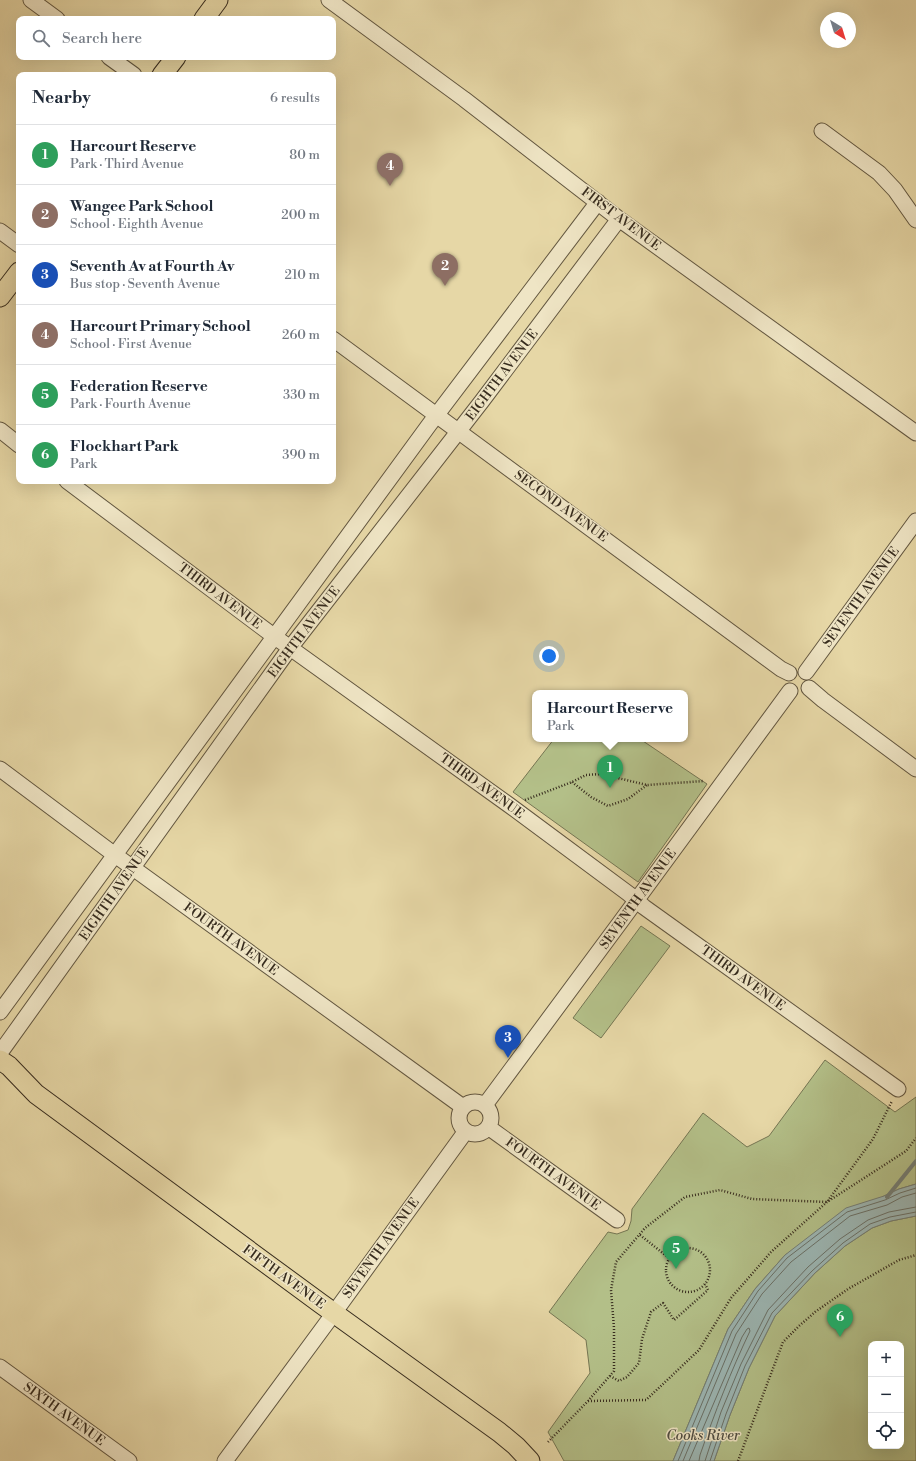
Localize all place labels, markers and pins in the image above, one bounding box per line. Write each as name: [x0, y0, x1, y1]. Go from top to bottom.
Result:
pin: 4: [377, 153, 403, 186]
pin: 2: [432, 253, 458, 286]
pin: 1: [597, 755, 623, 788]
pin: 3: [495, 1025, 521, 1058]
pin: 5: [663, 1236, 689, 1269]
pin: 6: [827, 1304, 853, 1337]

